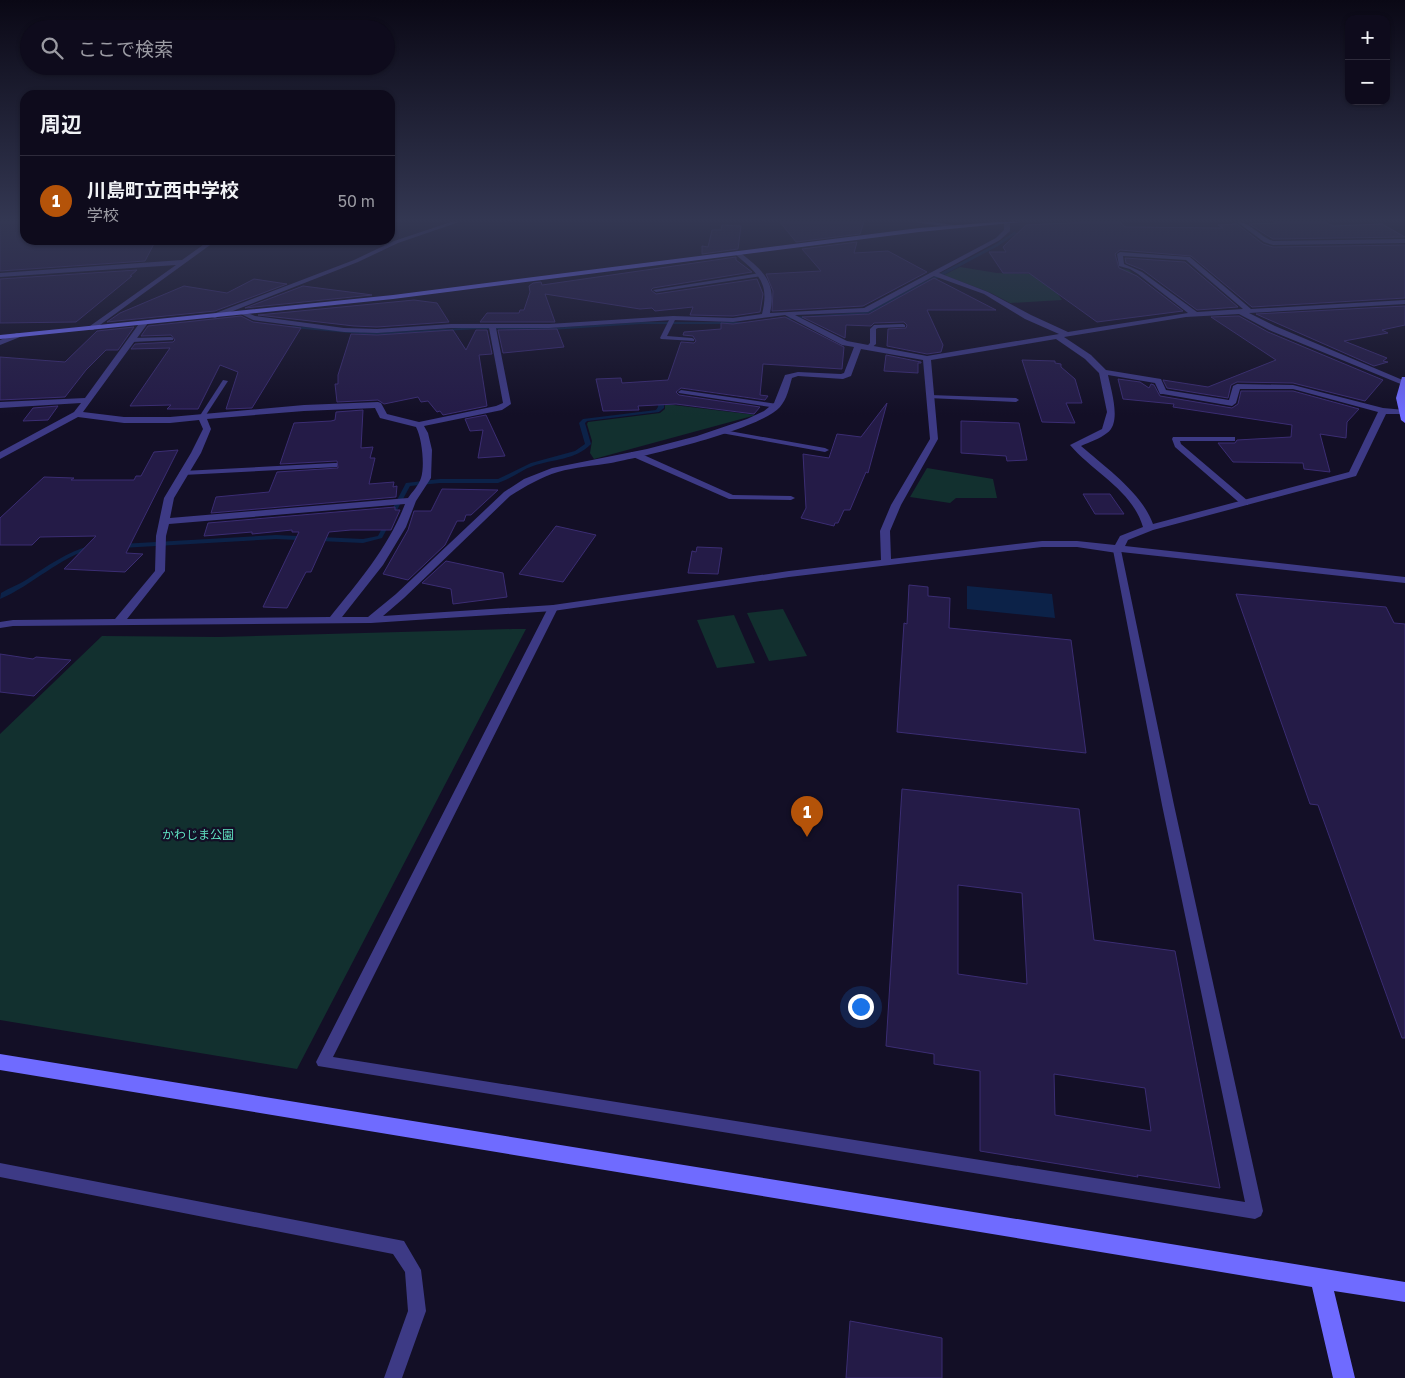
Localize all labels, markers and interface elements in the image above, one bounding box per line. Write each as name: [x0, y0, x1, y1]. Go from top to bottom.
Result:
map controls: [1345, 15, 1390, 105]
button: +: [1345, 15, 1390, 60]
search box: [20, 20, 395, 75]
icon: search: [38, 34, 66, 62]
text: ここで検索: [78, 37, 173, 60]
button: −: [1345, 60, 1390, 105]
text: 周辺: [40, 111, 82, 137]
text: 川島町立西中学校: [87, 178, 239, 201]
text: 1: [52, 191, 60, 211]
text: 50 m: [338, 191, 375, 211]
text: 学校: [87, 205, 119, 225]
pin: 1: [791, 796, 823, 837]
park label: かわじま公園: [162, 827, 234, 842]
your location: [848, 994, 874, 1020]

